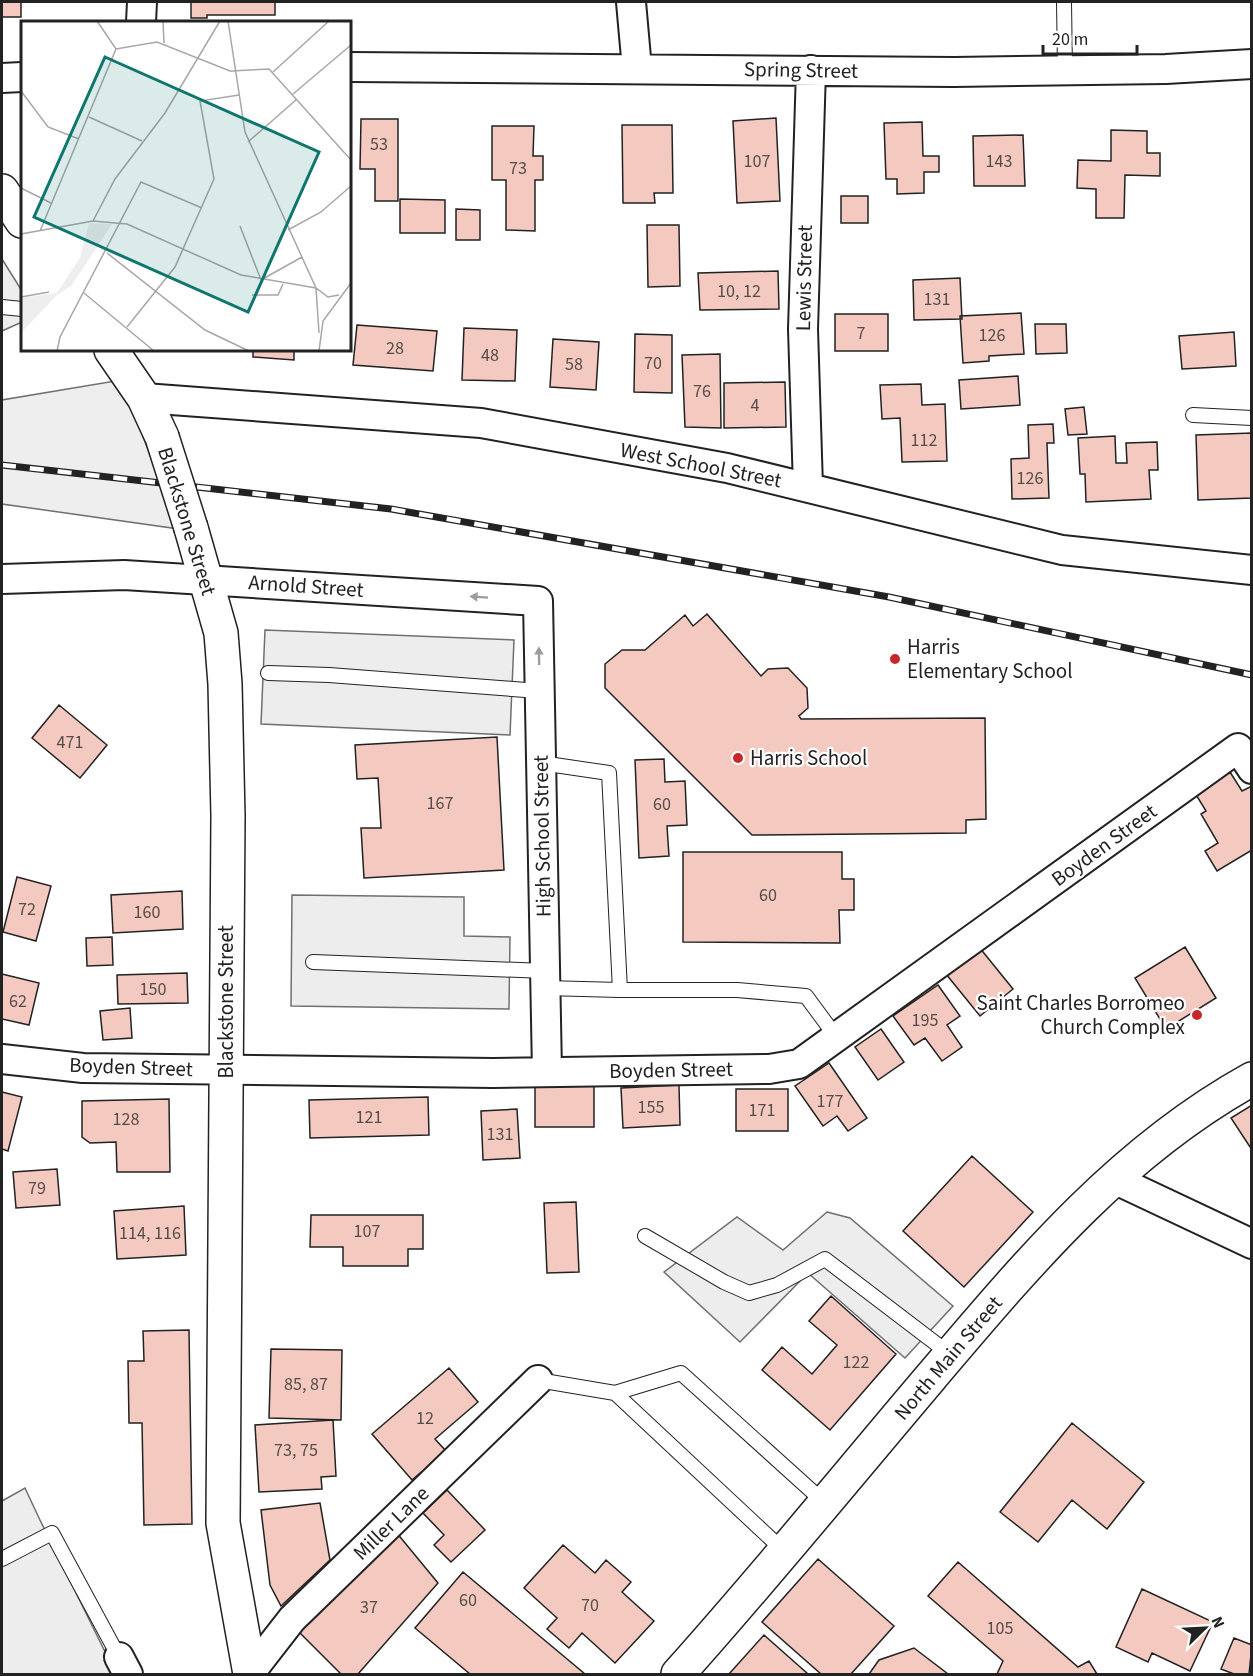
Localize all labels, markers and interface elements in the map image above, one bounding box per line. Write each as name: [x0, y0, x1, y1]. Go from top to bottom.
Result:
scale bar: [1043, 18, 1138, 56]
inset map: [21, 21, 351, 351]
text: 20 m: [1052, 27, 1088, 52]
street label: Spring Street: [744, 54, 858, 86]
house number: 53: [370, 132, 388, 157]
house number: 107: [744, 149, 770, 174]
house number: 143: [986, 149, 1012, 174]
house number: 73: [509, 156, 527, 181]
street label: Lewis Street: [788, 225, 820, 331]
house number: 10, 12: [717, 279, 761, 304]
house number: 131: [924, 287, 950, 312]
house number: 7: [857, 321, 866, 346]
house number: 126: [979, 323, 1005, 348]
house number: 28: [386, 336, 404, 361]
house number: 48: [481, 343, 499, 368]
house number: 70: [644, 351, 662, 376]
house number: 58: [565, 352, 583, 377]
house number: 76: [693, 379, 711, 404]
house number: 4: [751, 393, 760, 418]
house number: 112: [911, 428, 937, 453]
street label: West School Street: [618, 435, 784, 495]
street label: Blackstone Street: [150, 443, 224, 599]
house number: 126: [1017, 466, 1043, 491]
street label: Arnold Street: [247, 567, 365, 605]
one-way arrow: [470, 592, 489, 602]
place label: Harris Elementary School: [907, 632, 1073, 686]
one-way arrow: [534, 647, 543, 666]
marker: Harris Elementary School: [888, 652, 902, 666]
house number: 471: [57, 730, 83, 755]
place label: Harris School: [750, 743, 867, 773]
marker: Harris School: [731, 751, 745, 765]
street label: High School Street: [526, 755, 558, 917]
house number: 167: [427, 791, 453, 816]
house number: 60: [653, 792, 671, 817]
street label: Boyden Street: [1045, 796, 1163, 894]
house number: 60: [759, 883, 777, 908]
house number: 72: [18, 897, 36, 922]
house number: 160: [134, 900, 160, 925]
street label: Blackstone Street: [211, 925, 241, 1079]
house number: 150: [140, 977, 166, 1002]
place label: Saint Charles Borromeo Church Complex: [977, 988, 1186, 1042]
house number: 62: [9, 989, 27, 1014]
house number: 195: [912, 1008, 938, 1033]
marker: Saint Charles Borromeo Church Complex: [1190, 1008, 1204, 1022]
street label: Boyden Street: [69, 1050, 193, 1084]
street label: Boyden Street: [609, 1054, 733, 1086]
house number: 177: [817, 1089, 843, 1114]
house number: 155: [638, 1095, 664, 1120]
house number: 171: [749, 1098, 775, 1123]
house number: 121: [356, 1105, 382, 1130]
house number: 128: [113, 1107, 139, 1132]
house number: 131: [487, 1122, 513, 1147]
house number: 79: [28, 1176, 46, 1201]
house number: 107: [354, 1219, 380, 1244]
house number: 114, 116: [119, 1221, 181, 1246]
street label: North Main Street: [887, 1289, 1009, 1427]
house number: 122: [843, 1350, 869, 1375]
house number: 85, 87: [284, 1372, 328, 1397]
house number: 12: [416, 1406, 434, 1431]
house number: 73, 75: [274, 1438, 318, 1463]
street label: Miller Lane: [346, 1479, 436, 1567]
house number: 60: [459, 1588, 477, 1613]
house number: 70: [581, 1593, 599, 1618]
house number: 37: [360, 1595, 378, 1620]
north arrow: [1175, 1598, 1235, 1658]
text: N: [1206, 1613, 1230, 1632]
house number: 105: [987, 1616, 1013, 1641]

